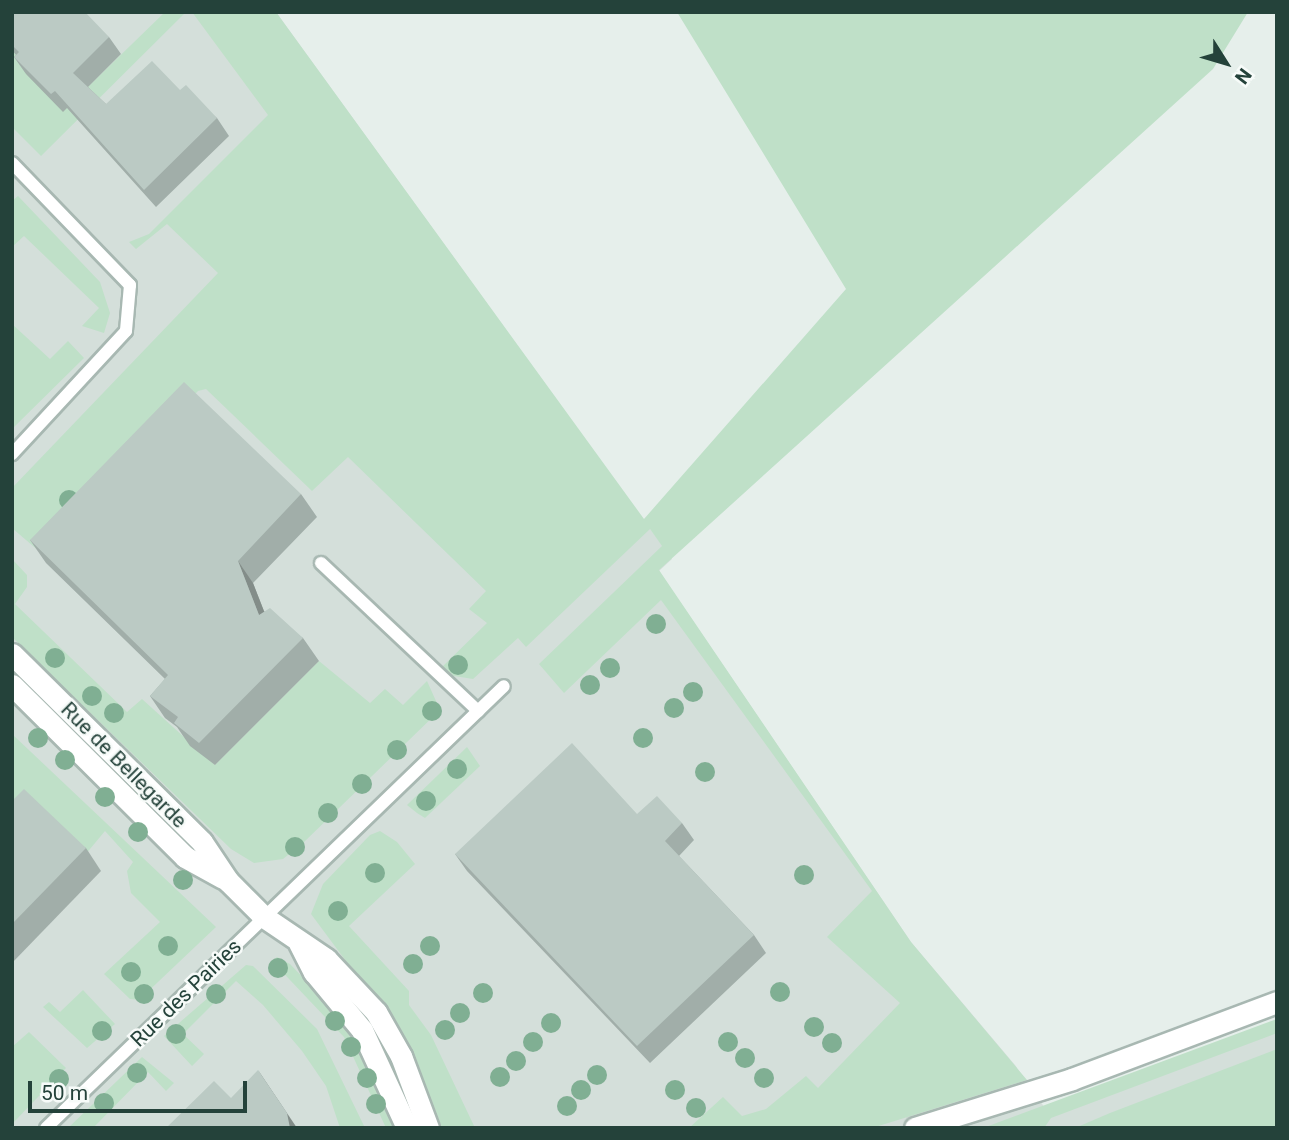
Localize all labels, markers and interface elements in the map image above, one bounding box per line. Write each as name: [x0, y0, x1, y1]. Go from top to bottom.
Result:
north arrow: [1191, 28, 1261, 98]
text: N: [1230, 64, 1256, 88]
street label: Rue de Bellegarde: [56, 697, 192, 833]
street label: Rue des Pairies: [126, 934, 246, 1052]
scale bar: [32, 1066, 250, 1110]
text: 50 m: [41, 1081, 88, 1105]

